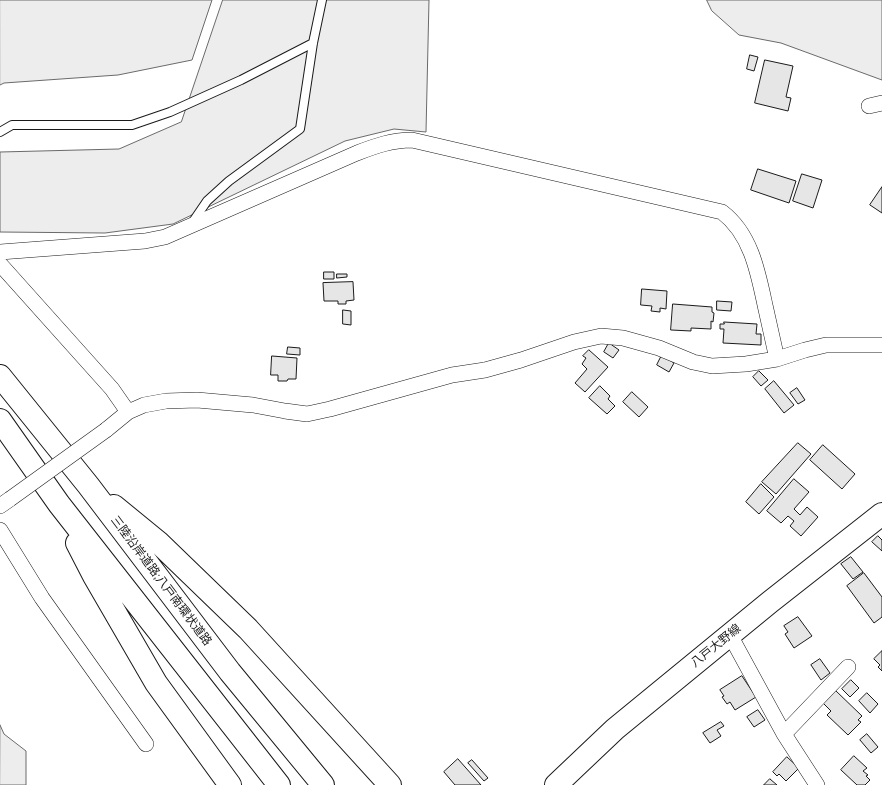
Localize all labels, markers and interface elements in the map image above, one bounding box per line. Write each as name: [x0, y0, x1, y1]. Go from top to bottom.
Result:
street label: 三陸沿岸道路;八戸南環状道路: [108, 513, 214, 649]
street label: 八戸大野線: [688, 622, 744, 670]

